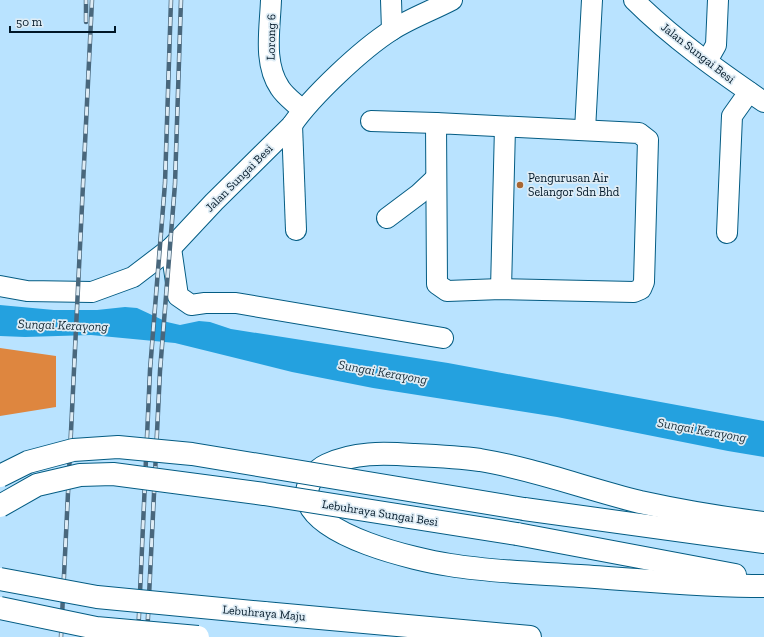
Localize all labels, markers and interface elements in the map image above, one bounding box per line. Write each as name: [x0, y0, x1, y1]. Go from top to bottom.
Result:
scale bar: [10, 8, 115, 34]
street label: Lorong 6: [264, 14, 278, 60]
text: 50 m: [16, 15, 43, 29]
street label: Jalan Sungai Besi: [658, 20, 738, 86]
street label: Jalan Sungai Besi: [202, 141, 276, 215]
place label: Pengurusan Air Selangor Sdn Bhd: [528, 171, 620, 199]
marker: Pengurusan Air Selangor Sdn Bhd: [515, 180, 525, 190]
water label: Sungai Kerayong: [18, 316, 109, 334]
water label: Sungai Kerayong: [337, 357, 429, 387]
water label: Sungai Kerayong: [656, 415, 748, 445]
street label: Lebuhraya Sungai Besi: [321, 497, 440, 529]
street label: Lebuhraya Maju: [222, 602, 306, 625]

